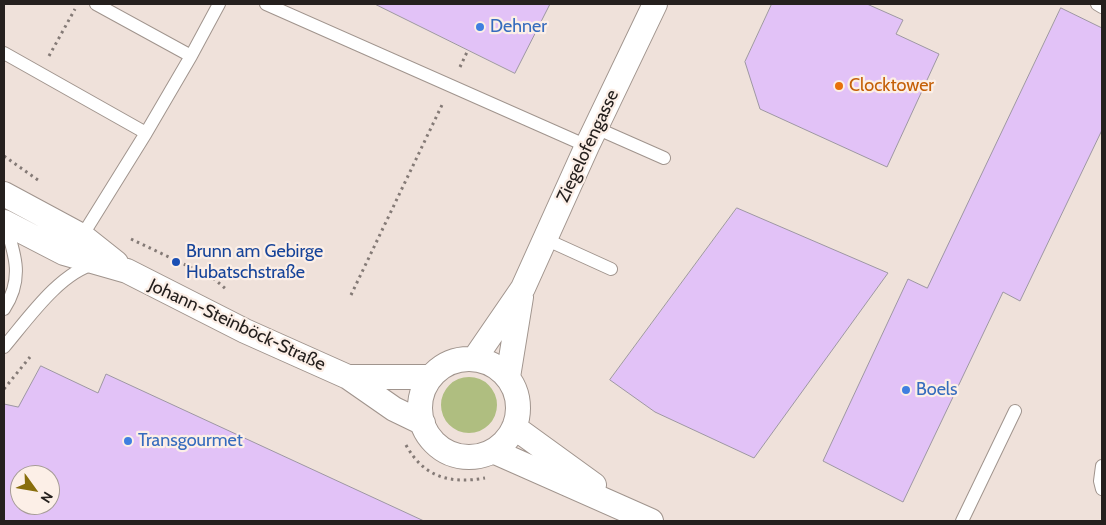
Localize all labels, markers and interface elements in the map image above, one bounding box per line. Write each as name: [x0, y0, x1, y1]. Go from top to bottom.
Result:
place label: Dehner: [490, 16, 547, 38]
marker: Dehner: [474, 21, 486, 33]
place label: Clocktower: [849, 75, 934, 97]
marker: Clocktower: [833, 80, 845, 92]
street label: Ziegelofengasse: [552, 86, 624, 206]
place label: Brunn am Gebirge Hubatschstraße: [186, 241, 323, 284]
marker: Brunn am Gebirge Hubatschstraße: [170, 256, 182, 268]
street label: Johann-Steinböck-Straße: [145, 274, 329, 376]
place label: Boels: [916, 379, 958, 401]
marker: Boels: [900, 384, 912, 396]
place label: Transgourmet: [138, 430, 243, 452]
marker: Transgourmet: [122, 435, 134, 447]
north arrow: [10, 465, 60, 515]
text: N: [37, 488, 57, 506]

